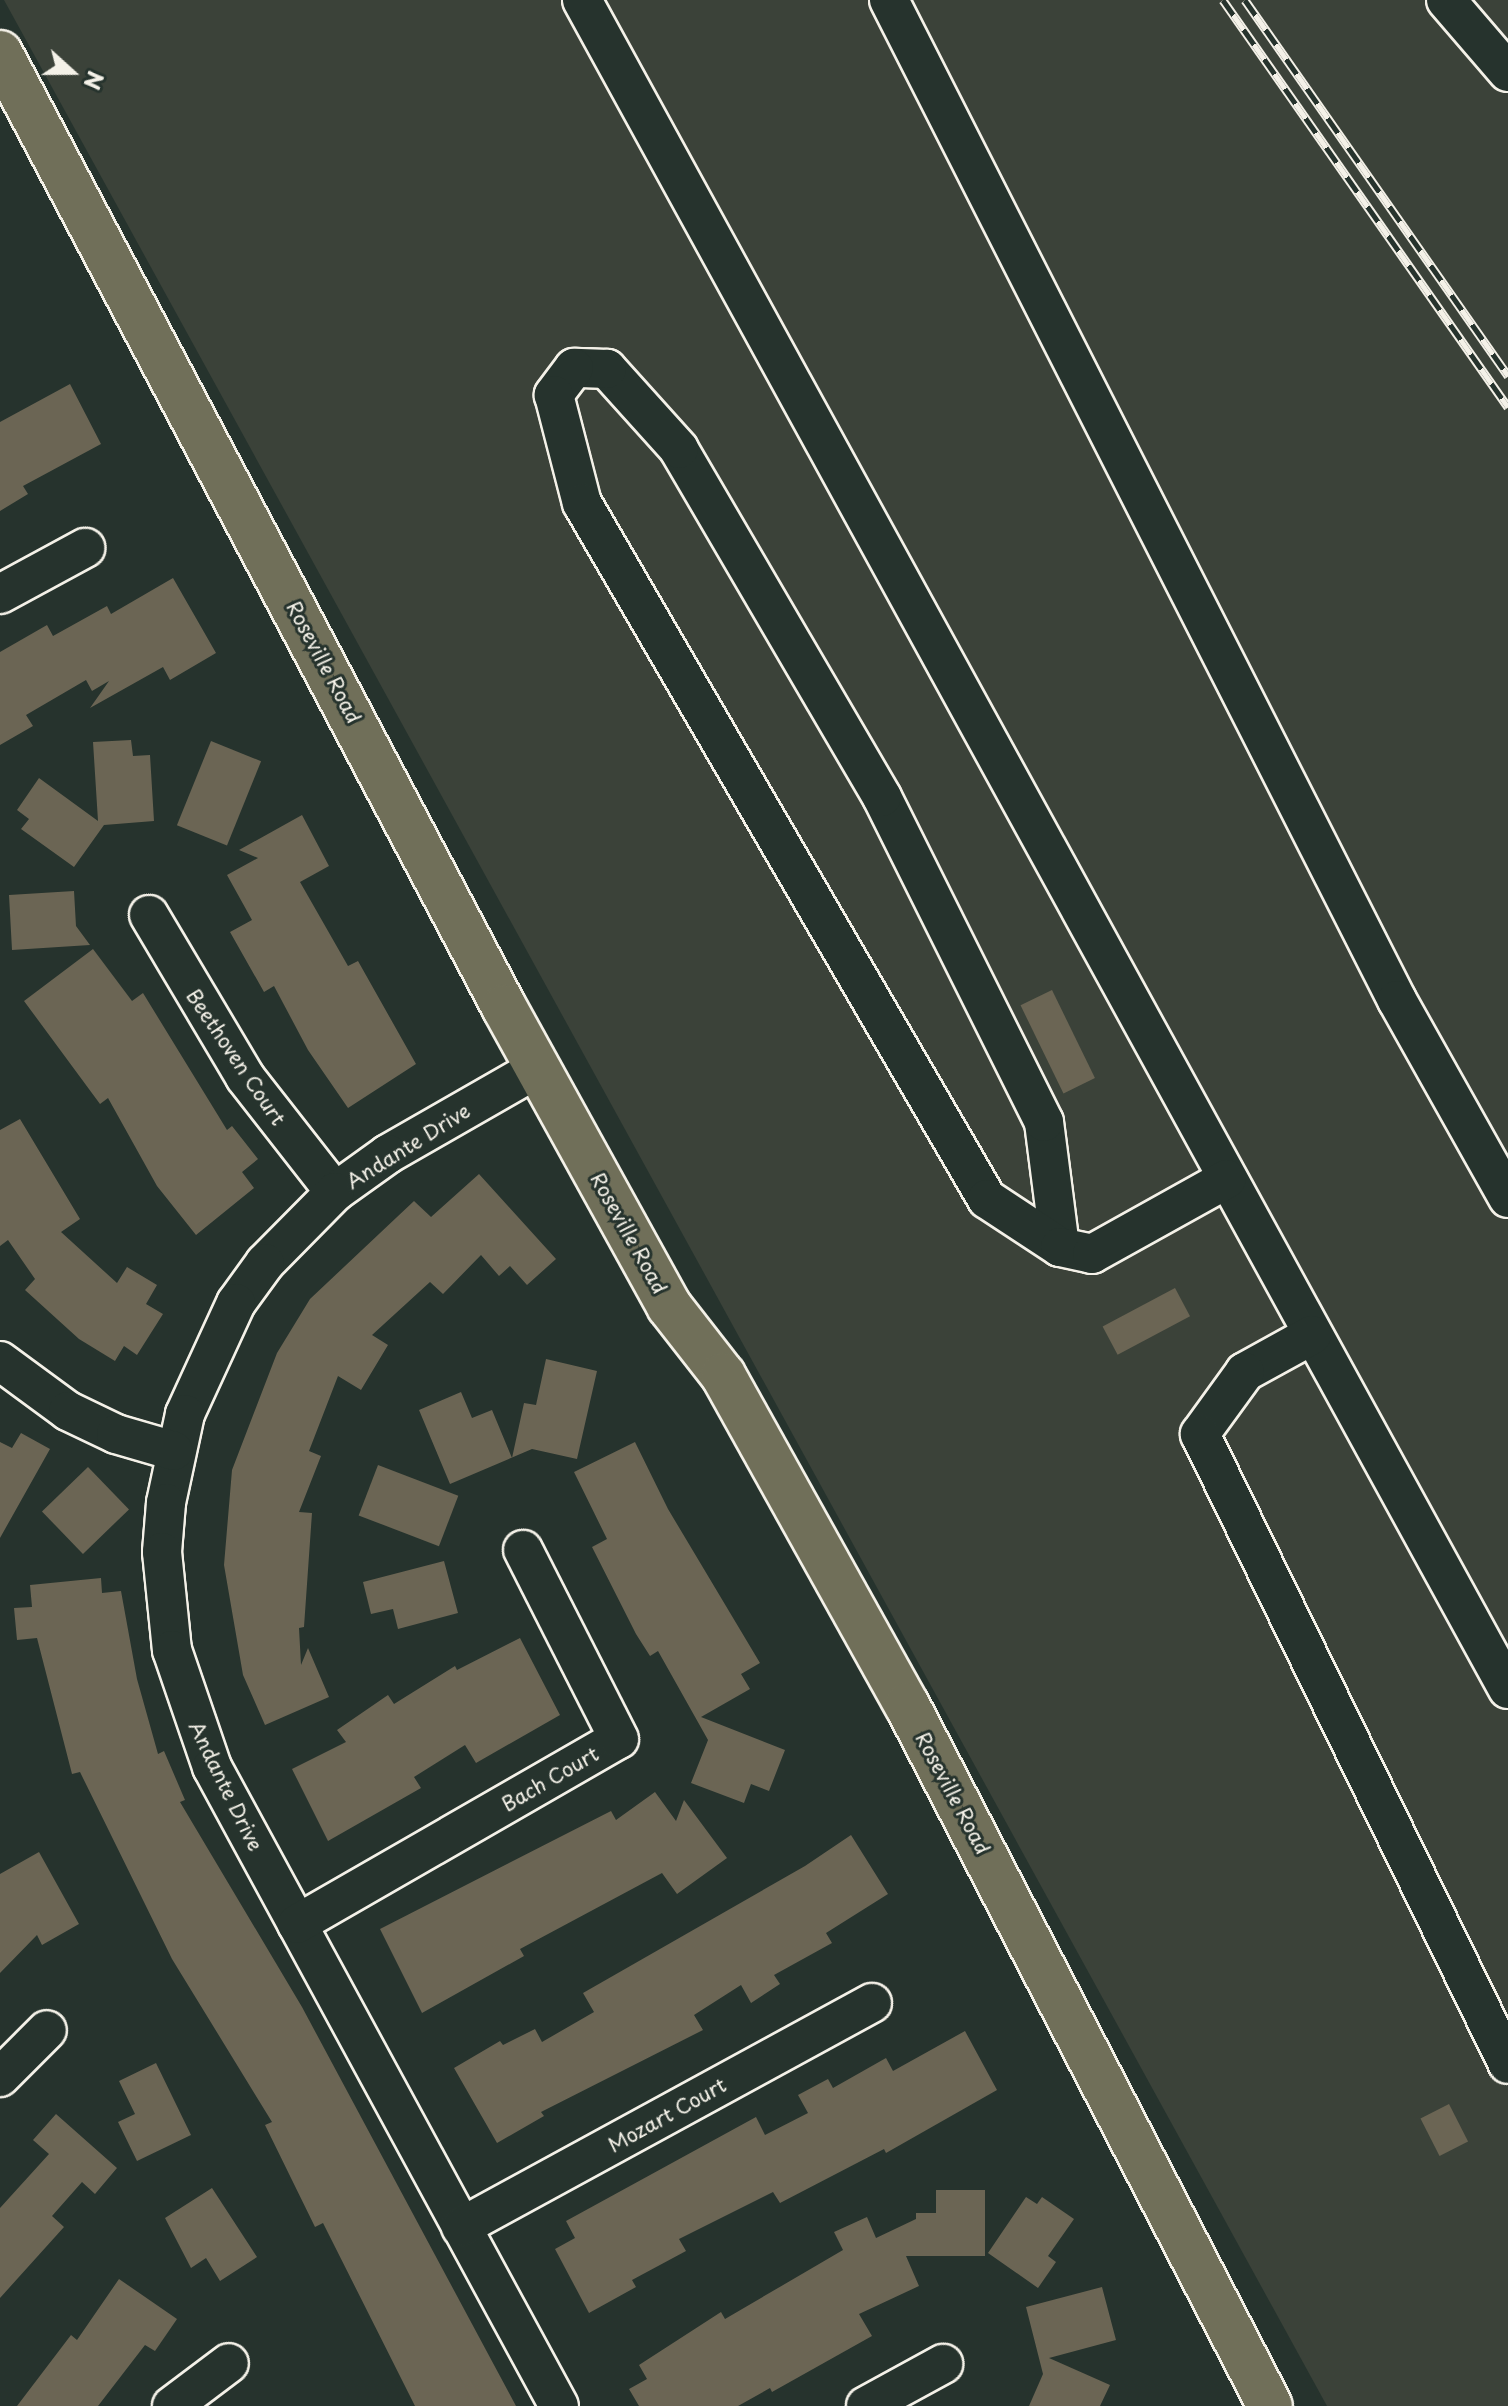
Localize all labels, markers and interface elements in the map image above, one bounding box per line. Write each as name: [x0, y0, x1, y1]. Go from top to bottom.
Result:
north arrow: [32, 32, 112, 112]
text: N: [76, 67, 113, 95]
street label: Roseville Road: [282, 596, 366, 728]
street label: Beethoven Court: [181, 984, 291, 1130]
street label: Andante Drive: [342, 1098, 474, 1194]
street label: Roseville Road: [586, 1168, 672, 1298]
street label: Andante Drive: [184, 1717, 268, 1855]
street label: Roseville Road: [911, 1727, 995, 1859]
street label: Bach Court: [497, 1741, 603, 1817]
street label: Mozart Court: [604, 2073, 730, 2157]

